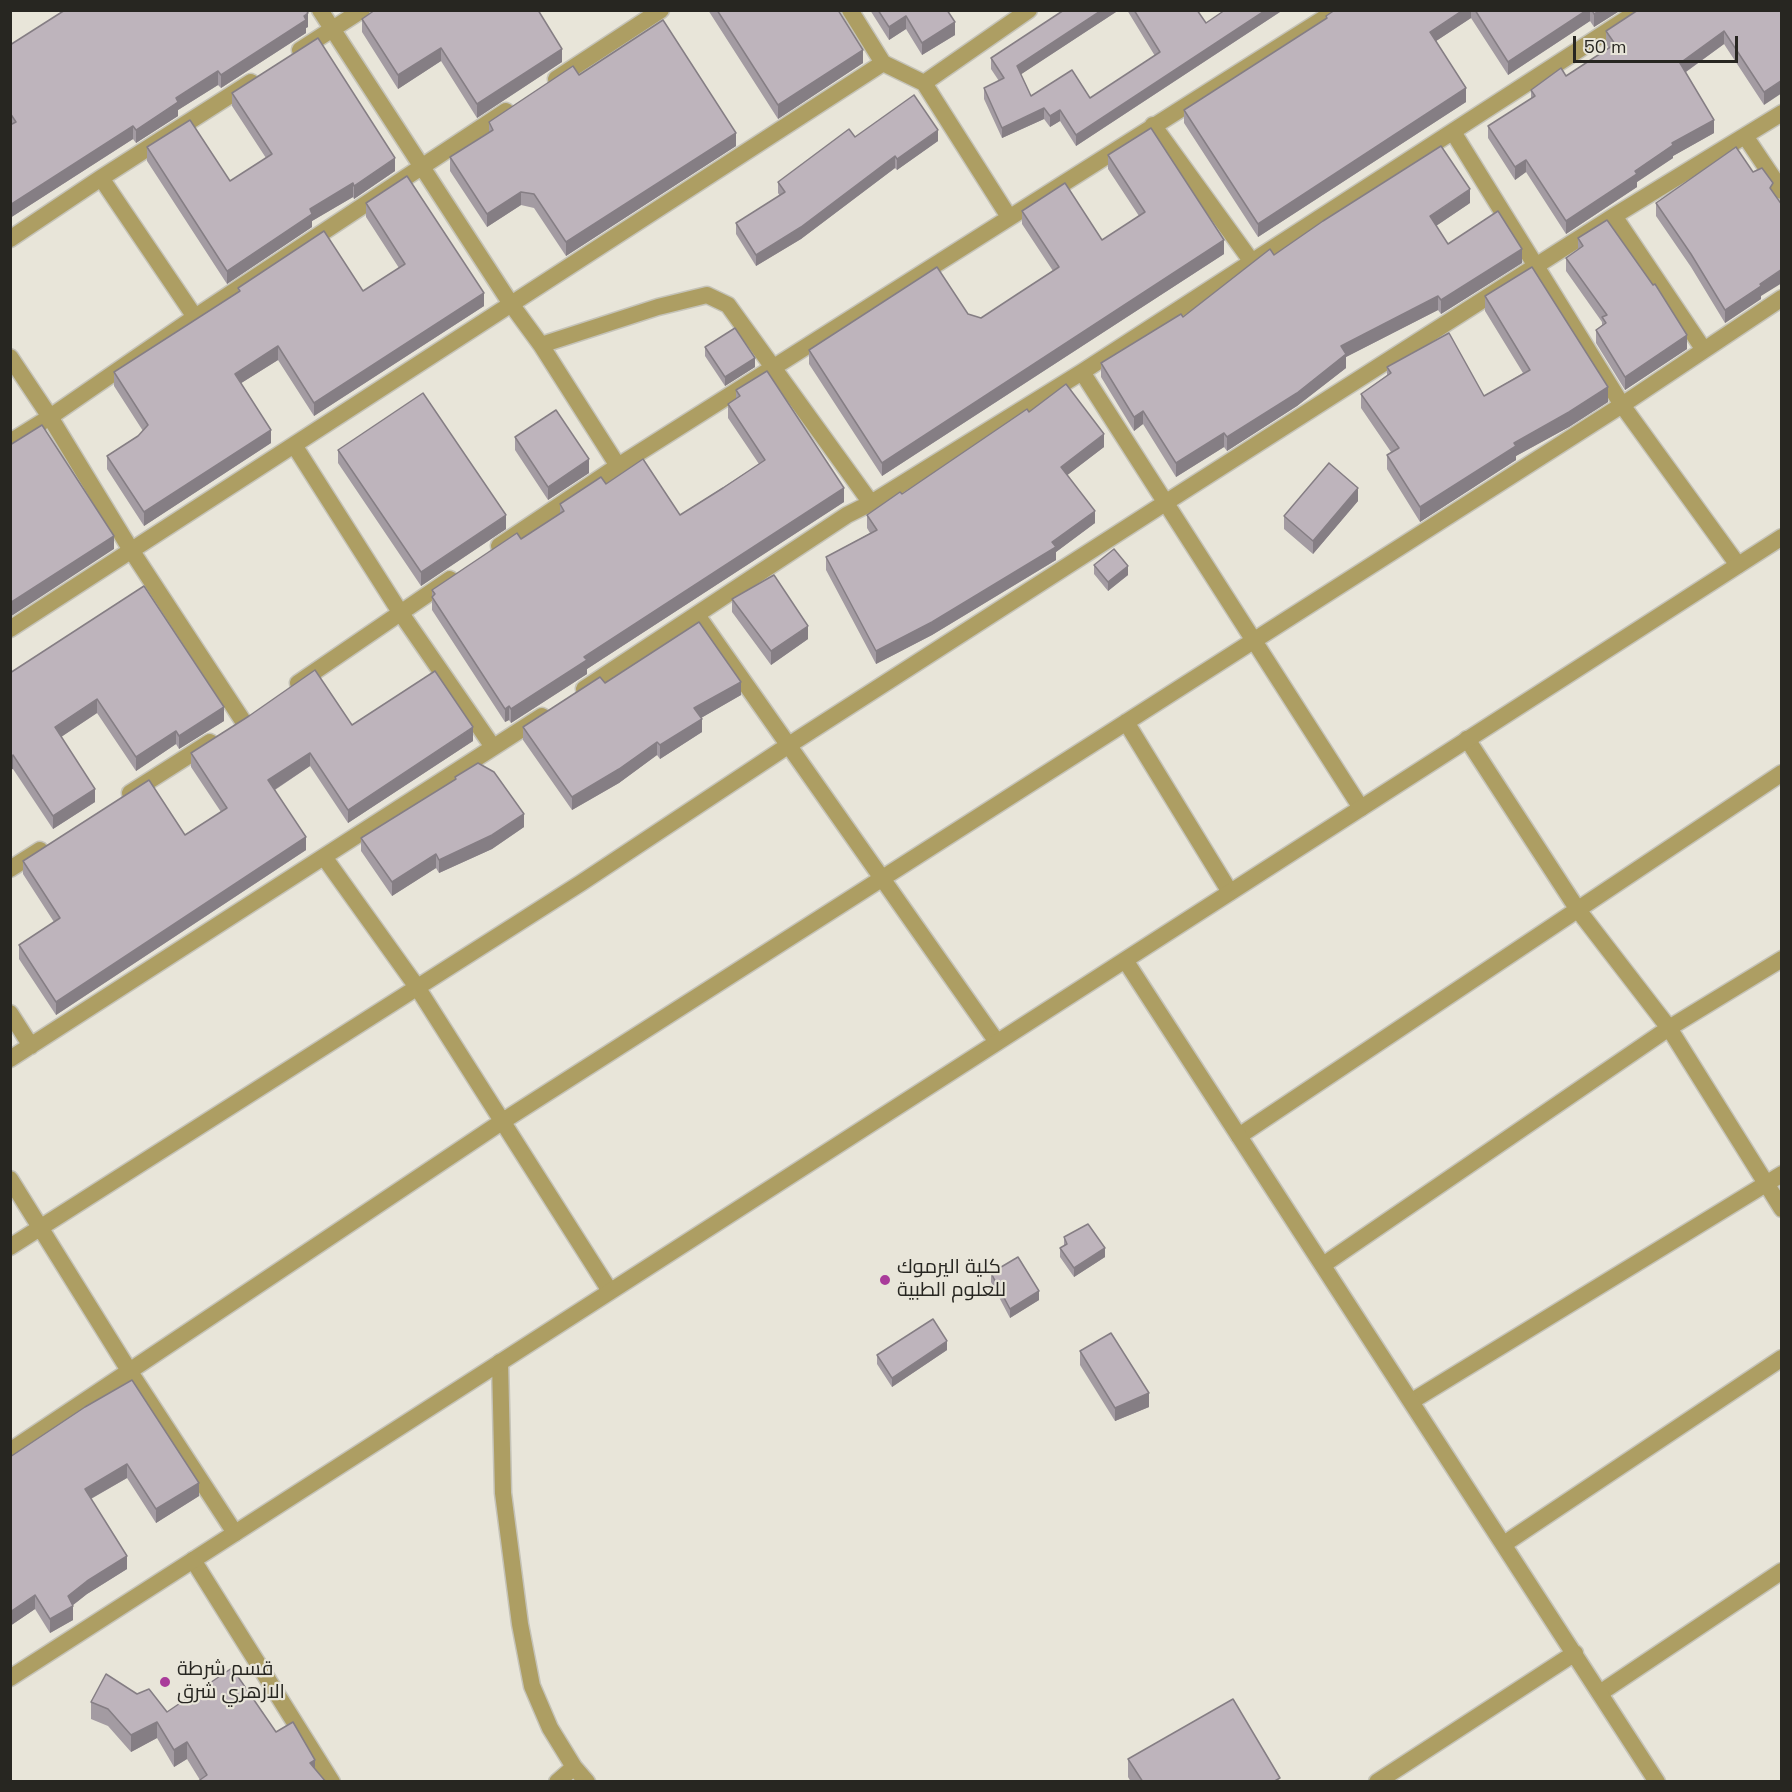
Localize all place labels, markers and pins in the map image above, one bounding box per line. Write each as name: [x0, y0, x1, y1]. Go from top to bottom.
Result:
place label: كلية اليرموك للعلوم الطبية: [897, 1256, 1006, 1303]
marker: كلية اليرموك للعلوم الطبية: [878, 1273, 892, 1287]
place label: قسم شرطة الازهري شرق: [177, 1658, 285, 1705]
marker: قسم شرطة الازهري شرق: [158, 1675, 172, 1689]

